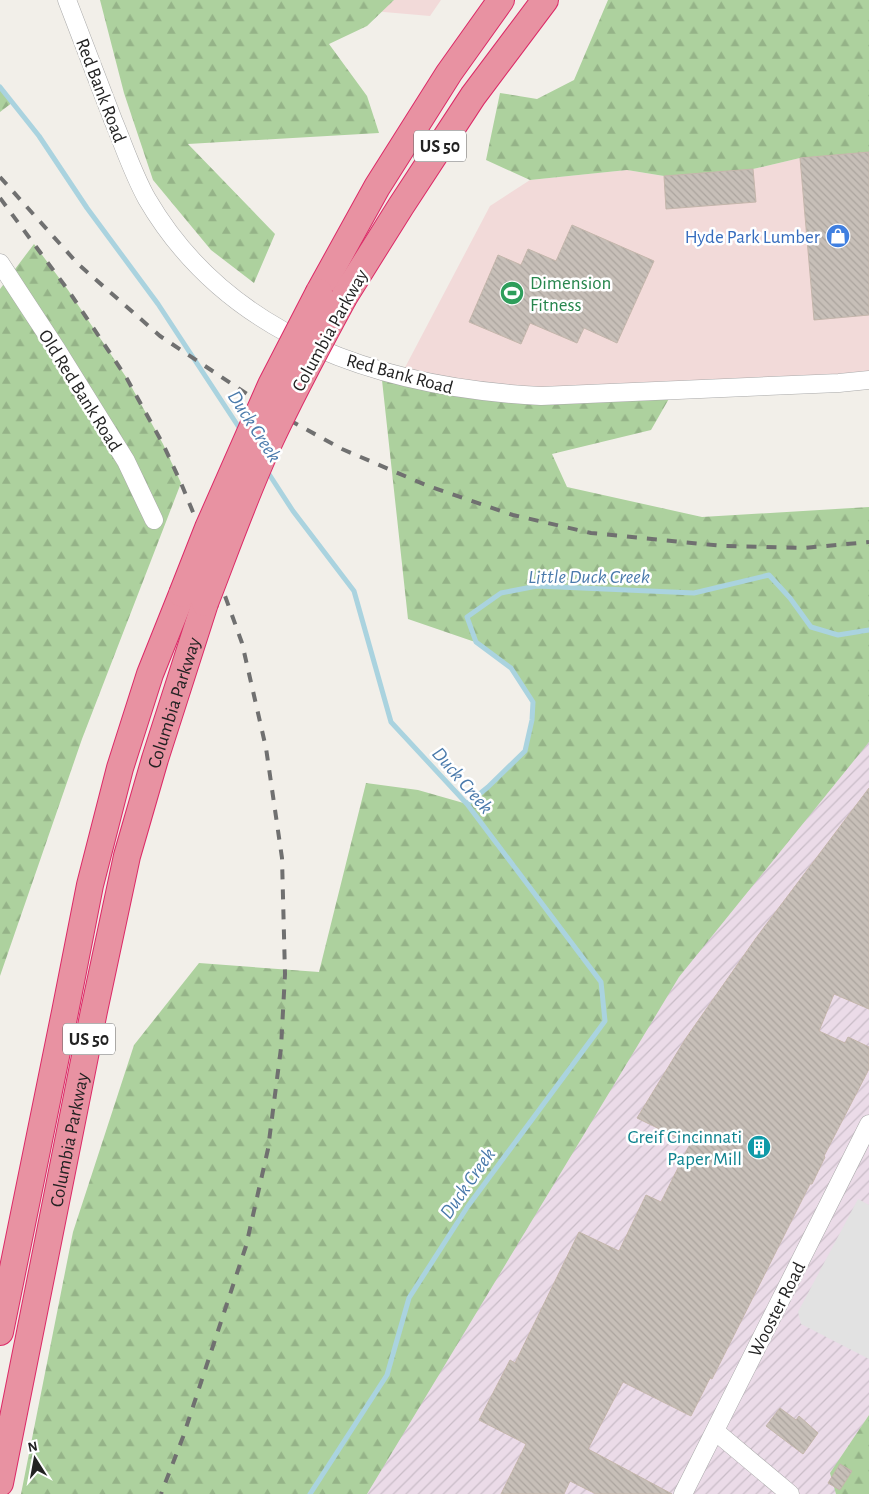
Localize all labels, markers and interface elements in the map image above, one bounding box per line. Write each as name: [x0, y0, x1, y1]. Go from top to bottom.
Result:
street label: Red Bank Road: [72, 36, 129, 145]
road number: US 50: [414, 130, 466, 162]
shop icon: Hyde Park Lumber: [825, 223, 851, 249]
place label: Hyde Park Lumber: [685, 228, 820, 247]
street label: Columbia Parkway: [289, 266, 372, 395]
place label: Dimension Fitness: [530, 274, 611, 315]
sports icon: Dimension Fitness: [499, 280, 525, 306]
street label: Old Red Bank Road: [35, 327, 125, 455]
street label: Red Bank Road: [344, 351, 455, 398]
water label: Duck Creek: [224, 387, 285, 466]
water label: Little Duck Creek: [528, 567, 650, 587]
street label: Columbia Parkway: [145, 635, 204, 771]
water label: Duck Creek: [428, 743, 496, 818]
road number: US 50: [63, 1024, 115, 1054]
street label: Columbia Parkway: [47, 1071, 92, 1209]
place label: Greif Cincinnati Paper Mill: [628, 1128, 742, 1169]
building icon: Greif Cincinnati Paper Mill: [746, 1134, 772, 1160]
water label: Duck Creek: [436, 1145, 499, 1223]
street label: Wooster Road: [745, 1259, 809, 1360]
north arrow: [10, 1434, 60, 1484]
text: N: [27, 1439, 39, 1455]

